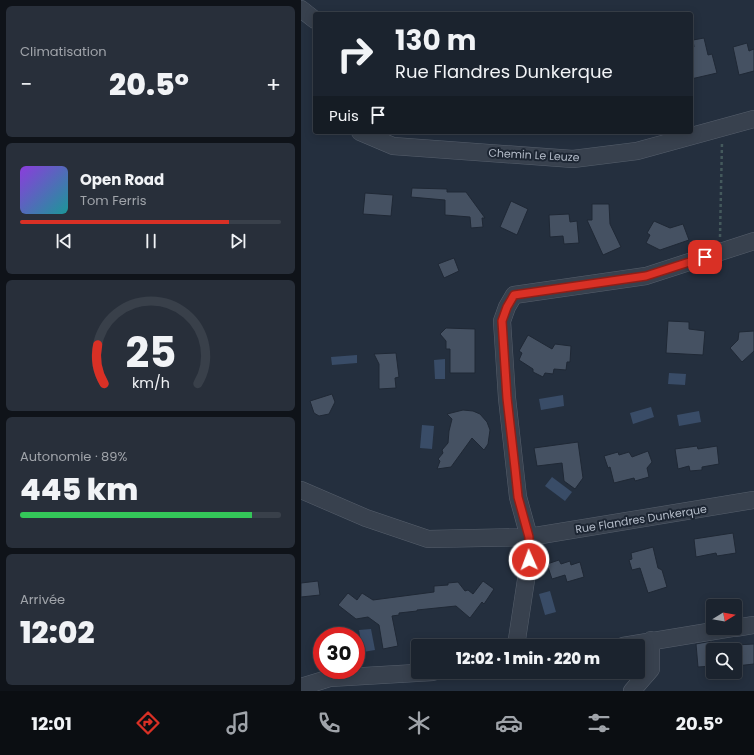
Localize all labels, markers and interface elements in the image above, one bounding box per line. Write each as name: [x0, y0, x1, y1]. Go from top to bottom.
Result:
text: 130 m: [395, 21, 476, 60]
icon: right: [329, 28, 381, 80]
text: Climatisation: [20, 42, 107, 61]
text: Rue Flandres Dunkerque: [395, 59, 613, 84]
text: 20.5°: [109, 63, 189, 106]
text: −: [20, 69, 32, 100]
text: +: [266, 69, 281, 100]
icon: arrive: [367, 104, 389, 126]
text: Puis: [329, 105, 359, 126]
street label: Chemin Le Leuze: [488, 145, 580, 165]
text: Open Road: [80, 169, 164, 190]
text: Tom Ferris: [80, 191, 147, 210]
icon: previous: [53, 230, 75, 252]
icon: pause: [140, 230, 162, 252]
icon: next: [227, 230, 249, 252]
pin: [688, 240, 722, 274]
icon: arrive: [694, 246, 716, 268]
text: 25: [125, 322, 176, 381]
text: km/h: [131, 372, 170, 392]
text: Autonomie · 89%: [20, 447, 127, 466]
text: 445 km: [20, 468, 138, 511]
street label: Rue Flandres Dunkerque: [574, 501, 708, 537]
position arrow: [508, 539, 550, 581]
text: Arrivée: [20, 590, 65, 609]
north arrow: [706, 599, 742, 635]
map controls: [706, 599, 742, 679]
text: 12:02: [20, 611, 95, 654]
speed limit sign: 30: [313, 627, 365, 679]
button: search: [706, 643, 742, 679]
text: 12:02 · 1 min · 220 m: [456, 648, 600, 669]
icon: directions: [134, 709, 162, 737]
icon: music: [224, 709, 252, 737]
icon: phone: [315, 709, 343, 737]
icon: climate: [405, 709, 433, 737]
icon: car: [495, 709, 523, 737]
icon: filters: [585, 709, 613, 737]
text: 12:01: [31, 711, 72, 736]
text: 20.5°: [676, 711, 723, 736]

